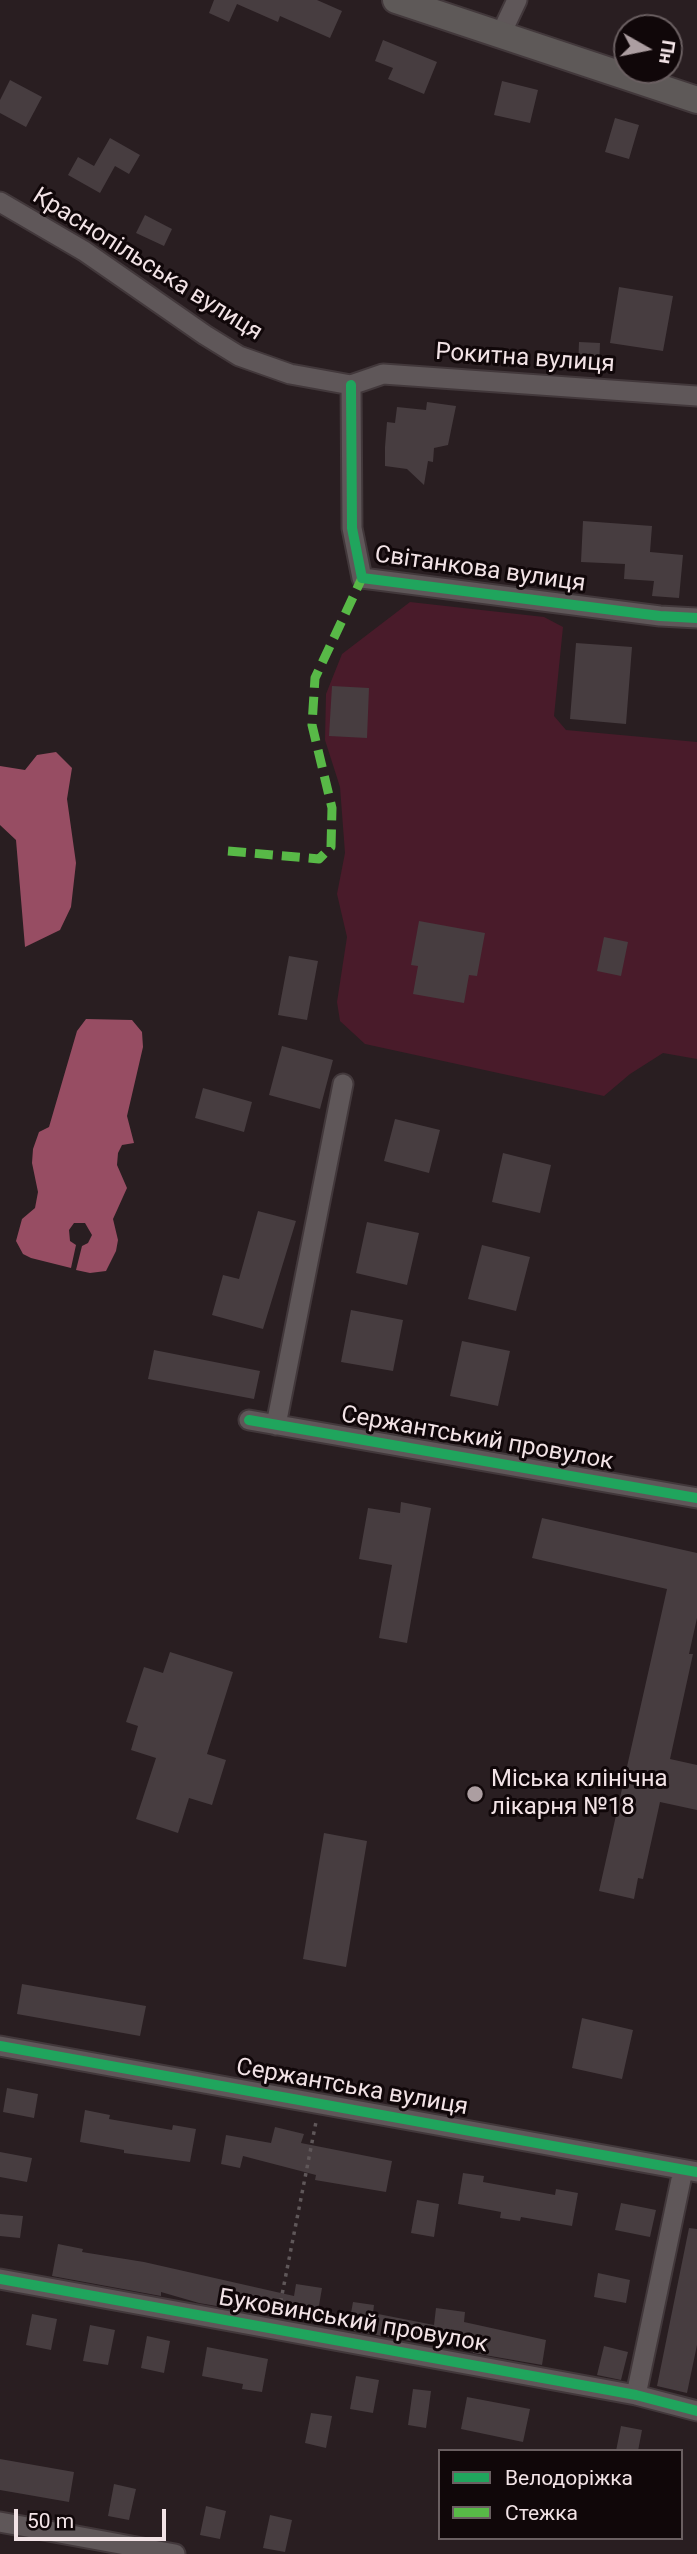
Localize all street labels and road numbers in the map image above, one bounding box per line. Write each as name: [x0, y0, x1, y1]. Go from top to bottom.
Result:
street label: Краснопільська вулиця: [27, 182, 267, 348]
street label: Рокитна вулиця: [434, 338, 616, 380]
street label: Світанкова вулиця: [373, 541, 587, 599]
street label: Сержантський провулок: [339, 1401, 615, 1477]
street label: Сержантська вулиця: [234, 2053, 470, 2123]
street label: Буковинський провулок: [216, 2284, 490, 2360]

